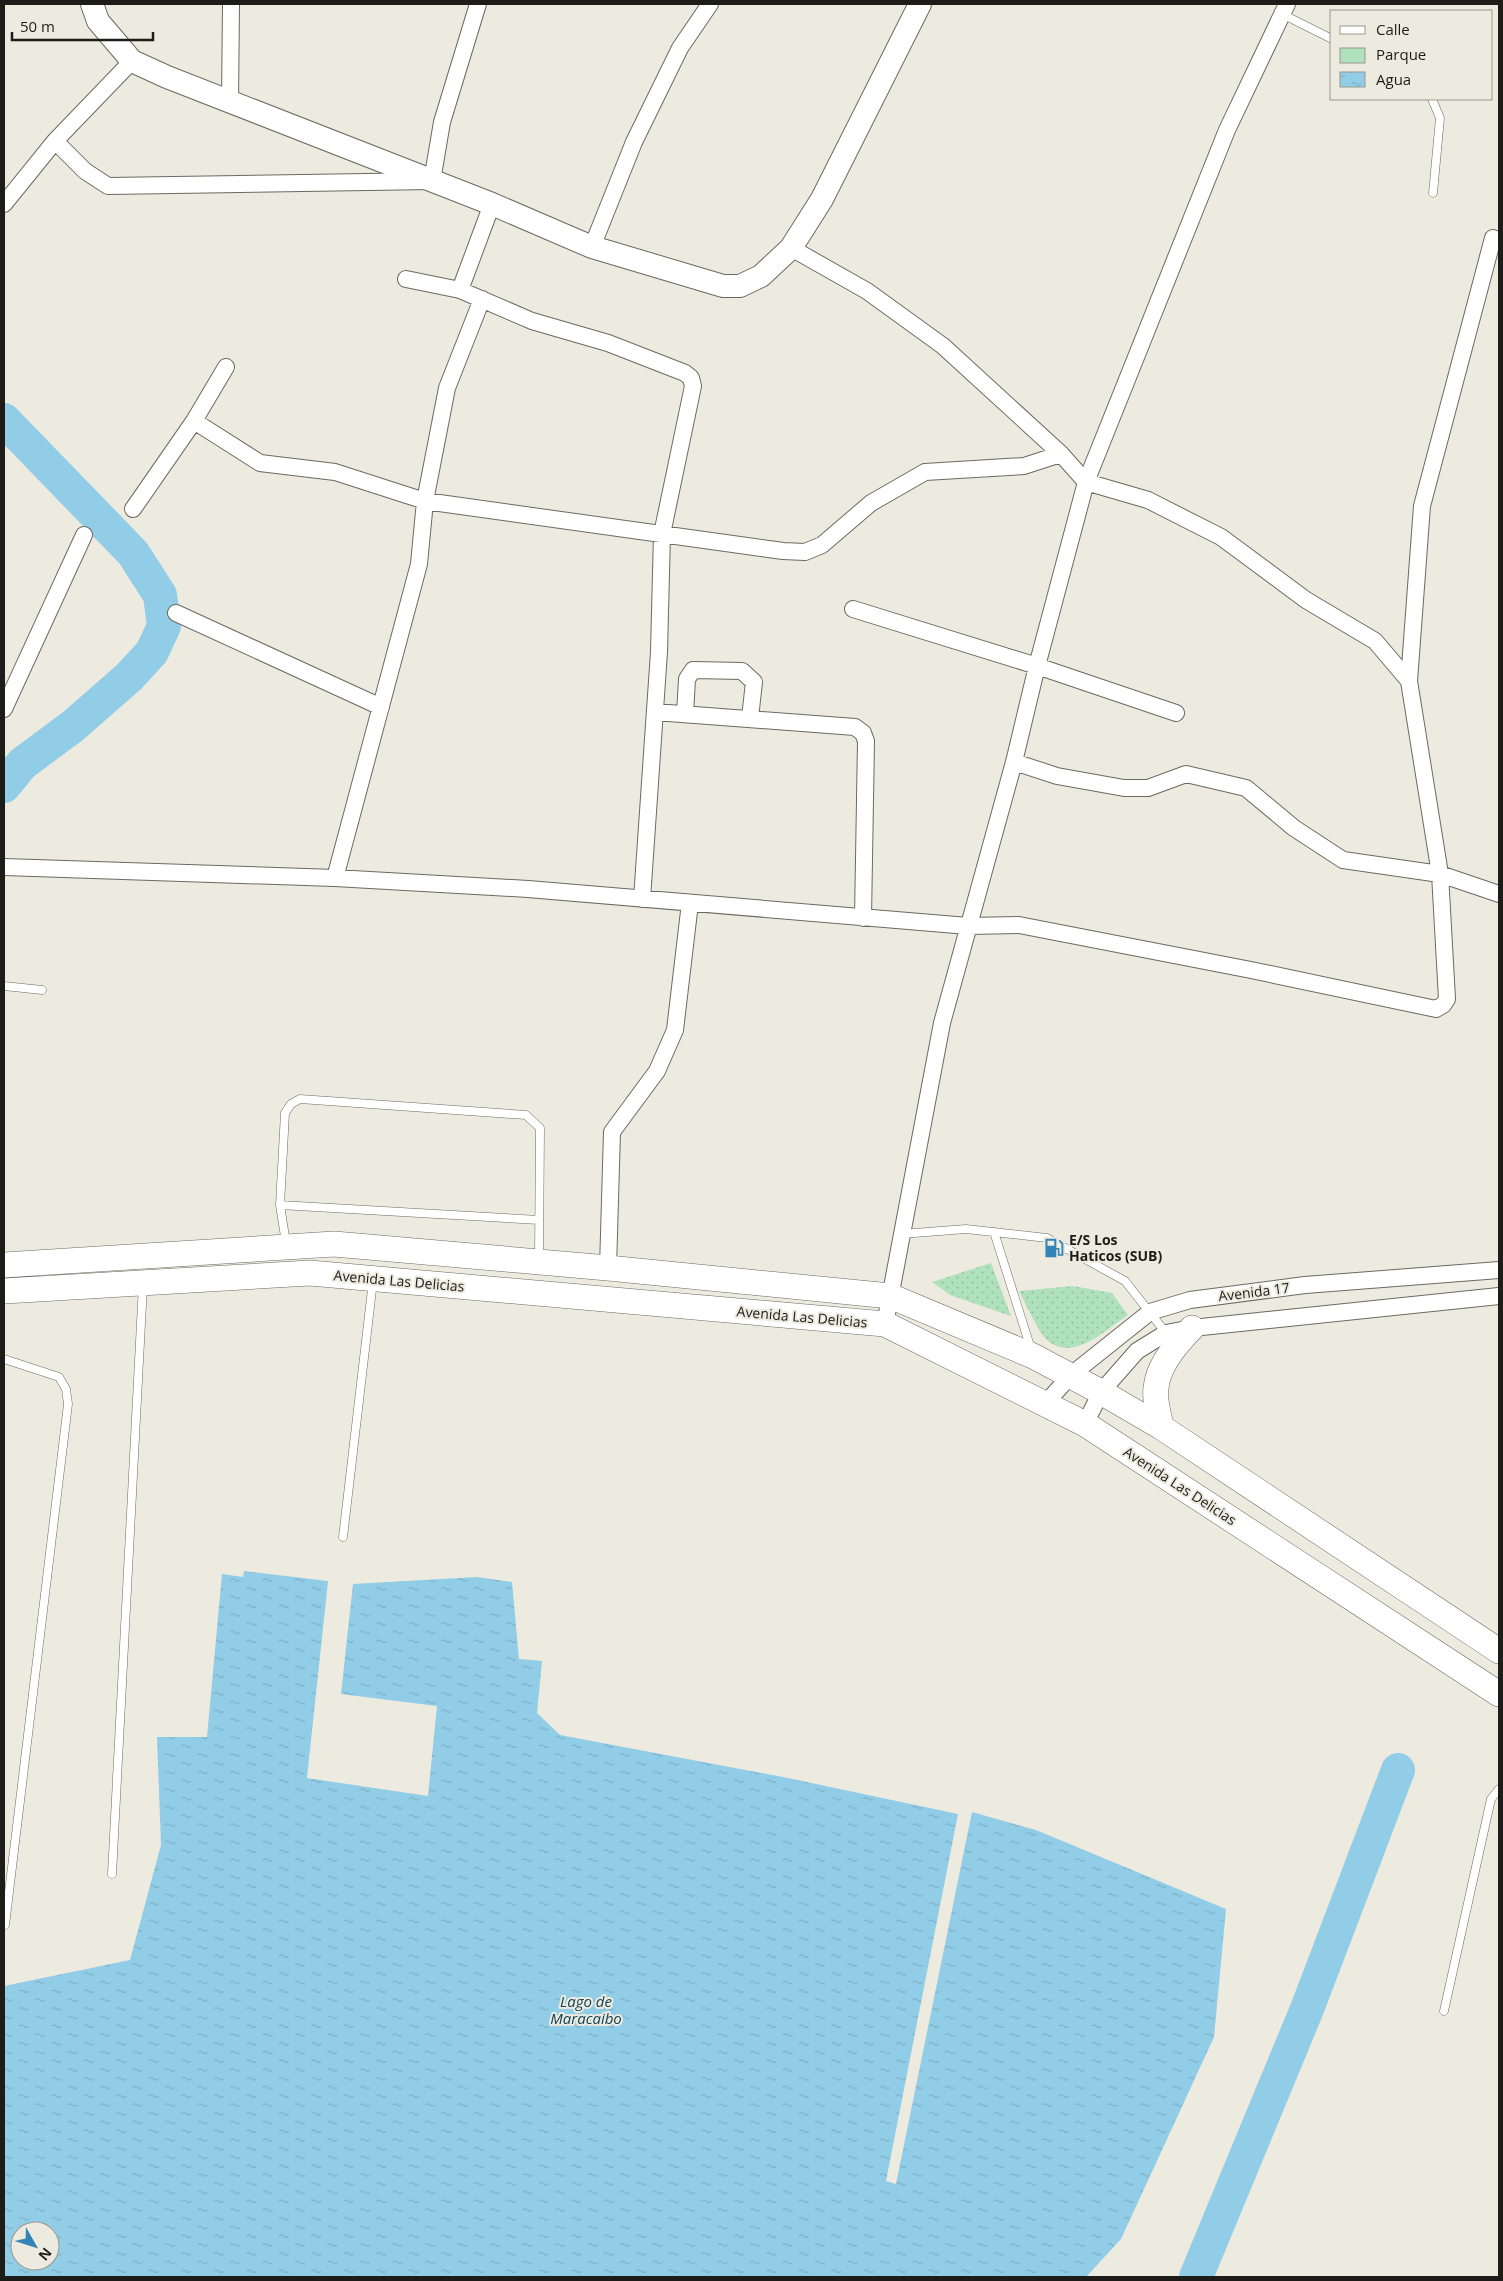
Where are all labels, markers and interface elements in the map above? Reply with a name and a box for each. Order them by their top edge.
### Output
scale bar [12,10,154,42]
legend [1330,10,1493,100]
text: 50 m [20,16,55,36]
text: Calle [1376,19,1410,39]
text: Parque [1376,44,1426,64]
text: Agua [1376,69,1411,89]
place label: E/S Los Haticos (SUB) [1069,1230,1162,1265]
fuel station icon: E/S Los Haticos (SUB) [1043,1237,1065,1259]
street label: Avenida Las Delicias [333,1265,465,1296]
street label: Avenida 17 [1217,1278,1291,1305]
street label: Avenida Las Delicias [736,1301,868,1332]
street label: Avenida Las Delicias [1120,1442,1241,1529]
water label: Lago de Maracaibo [550,1991,622,2028]
north arrow [10,2221,60,2271]
text: N [35,2244,56,2265]

